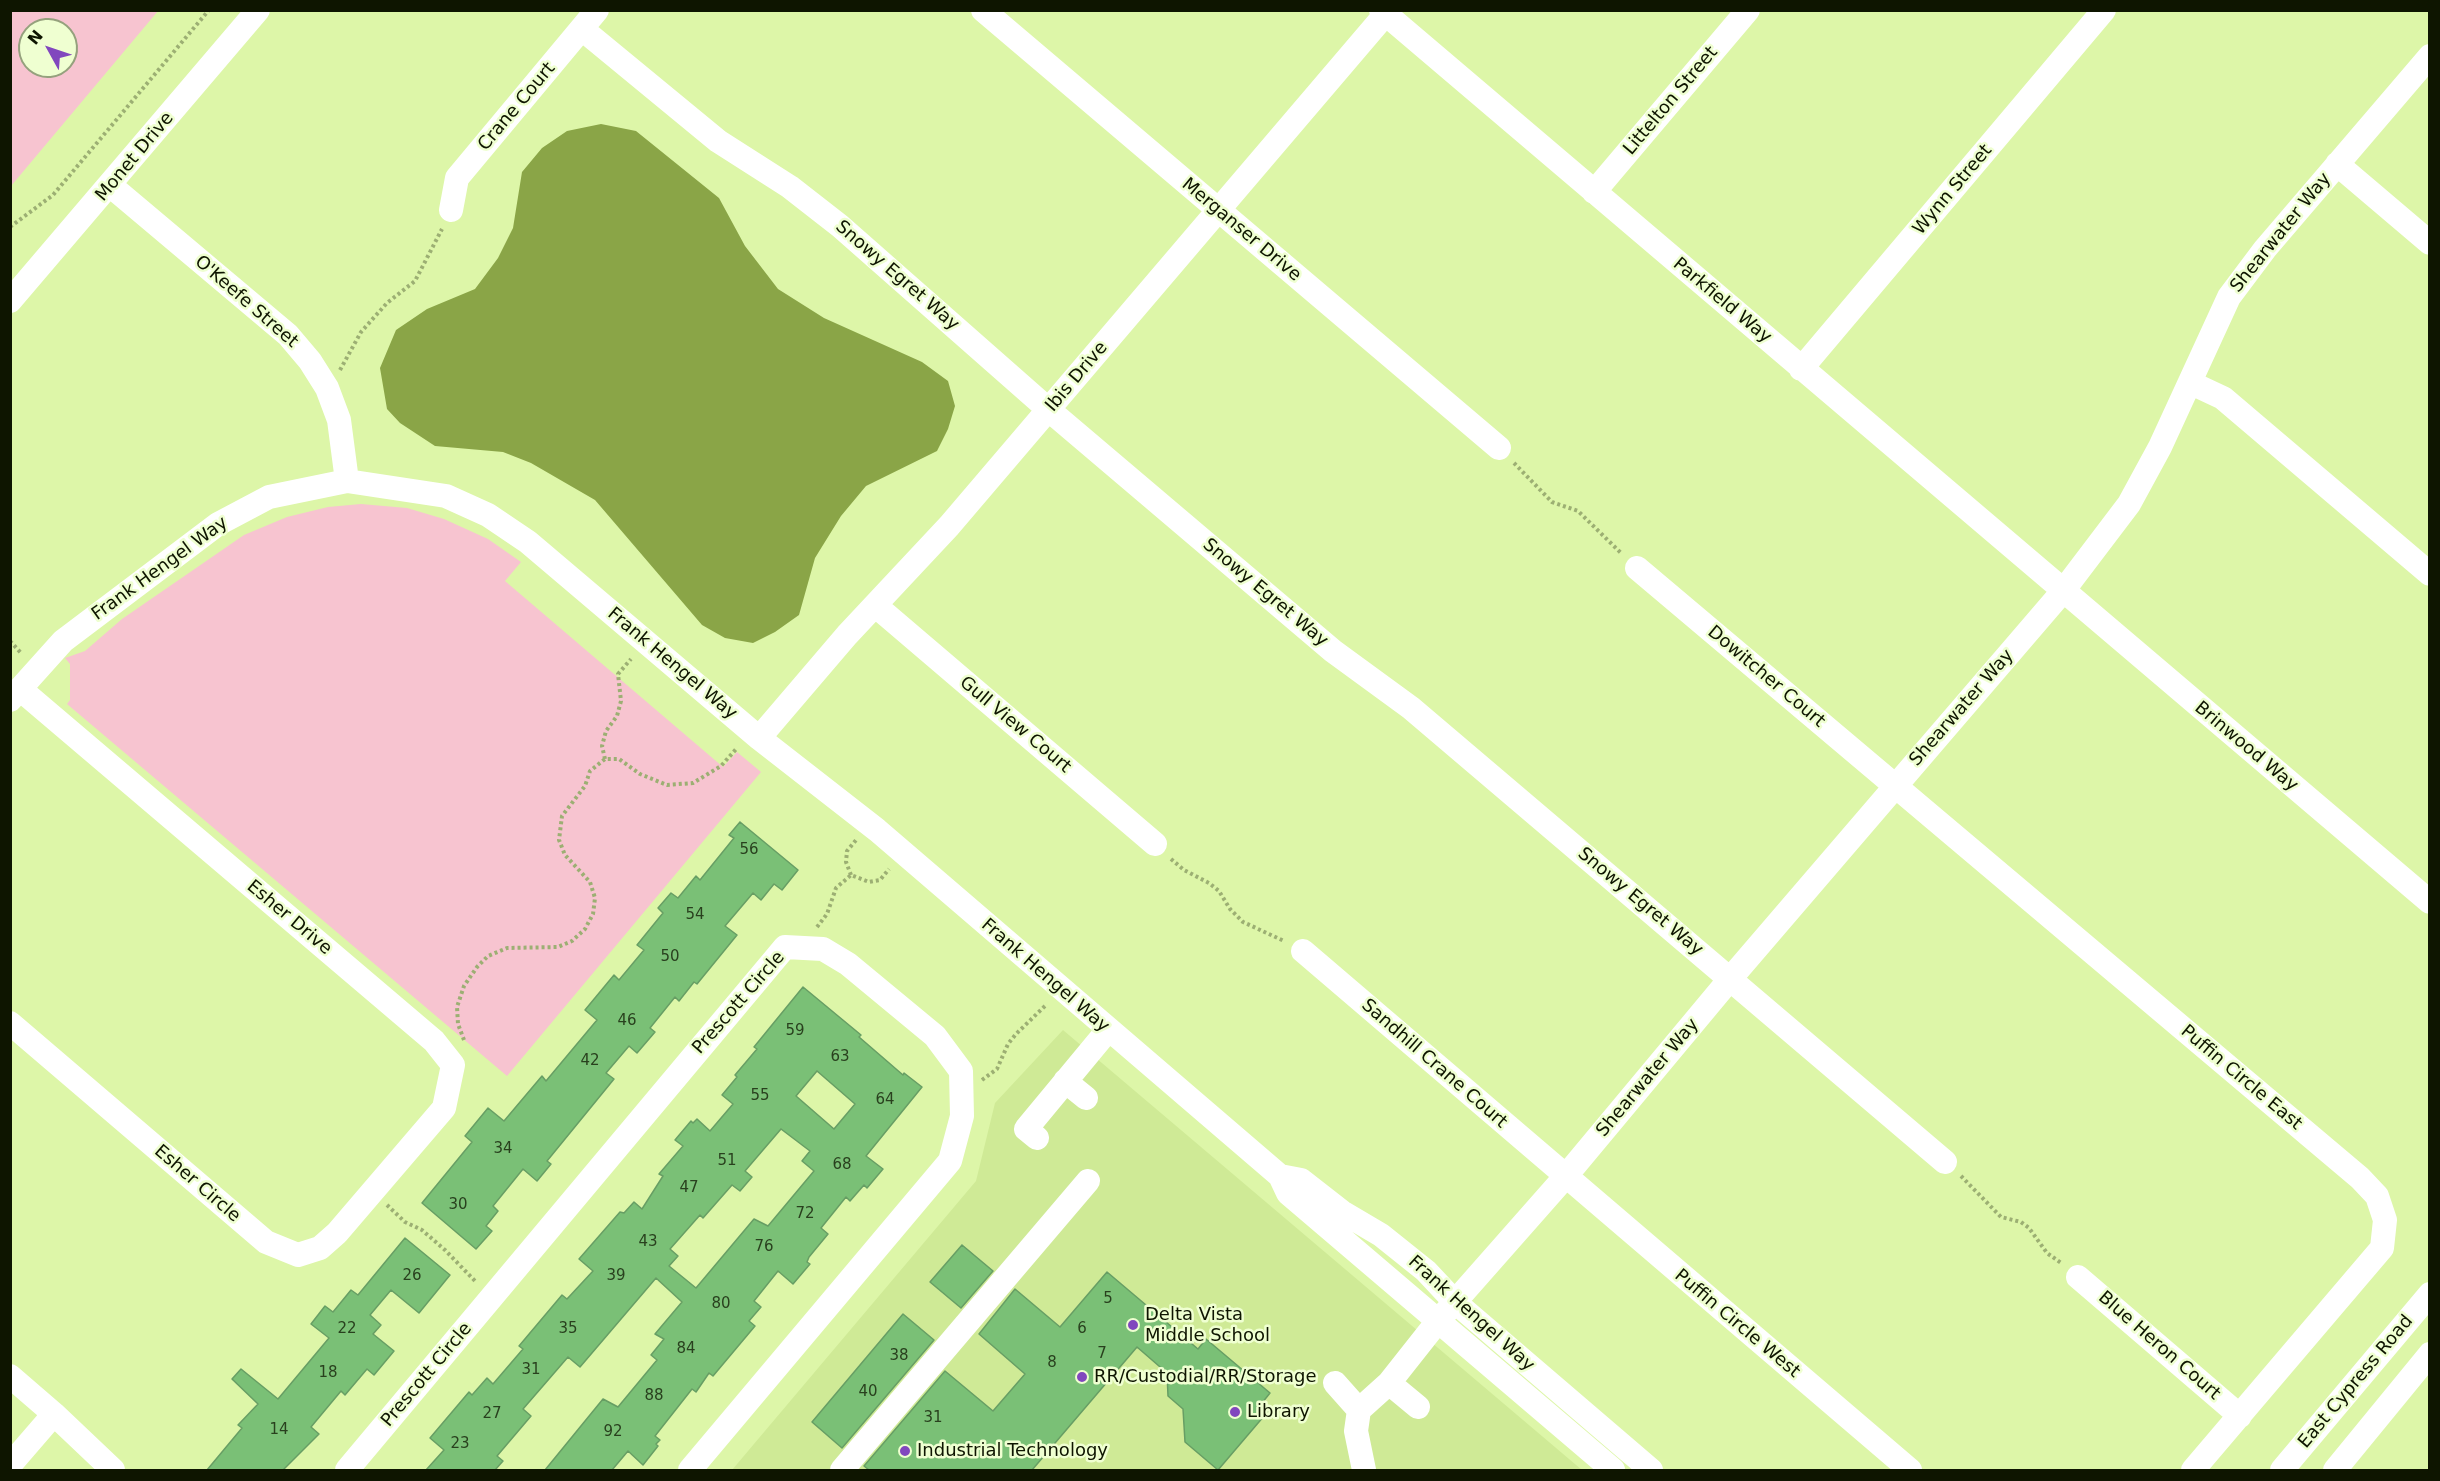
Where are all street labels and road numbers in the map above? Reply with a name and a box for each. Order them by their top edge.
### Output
street label: Littelton Street [1619,42,1723,160]
street label: Crane Court [474,58,560,156]
street label: Monet Drive [91,108,179,206]
street label: Wynn Street [1909,140,1997,240]
street label: Shearwater Way [2226,169,2336,297]
street label: Merganser Drive [1177,174,1305,286]
street label: Snowy Egret Way [831,216,963,336]
street label: O'Keefe Street [190,251,302,353]
street label: Parkfield Way [1668,254,1776,348]
street label: Ibis Drive [1041,338,1113,416]
street label: Frank Hengel Way [88,512,232,626]
street label: Snowy Egret Way [1198,534,1332,652]
street label: Frank Hengel Way [603,603,741,725]
street label: Dowitcher Court [1703,622,1829,732]
street label: Shearwater Way [1905,645,2019,771]
street label: Gull View Court [955,672,1075,778]
street label: Brinwood Way [2190,697,2302,797]
street label: Snowy Egret Way [1573,843,1707,961]
street label: Esher Drive [242,876,336,960]
street label: Frank Hengel Way [977,915,1113,1037]
street label: Prescott Circle [688,947,790,1059]
street label: Sandhill Crane Court [1357,995,1511,1133]
street label: Shearwater Way [1592,1014,1704,1142]
street label: Puffin Circle East [2176,1021,2306,1135]
street label: Esher Circle [150,1141,244,1227]
street label: Frank Hengel Way [1403,1252,1539,1376]
street label: Puffin Circle West [1670,1265,1804,1383]
street label: Blue Heron Court [2094,1287,2224,1405]
street label: East Cypress Road [2294,1311,2418,1453]
street label: Prescott Circle [377,1319,477,1431]

